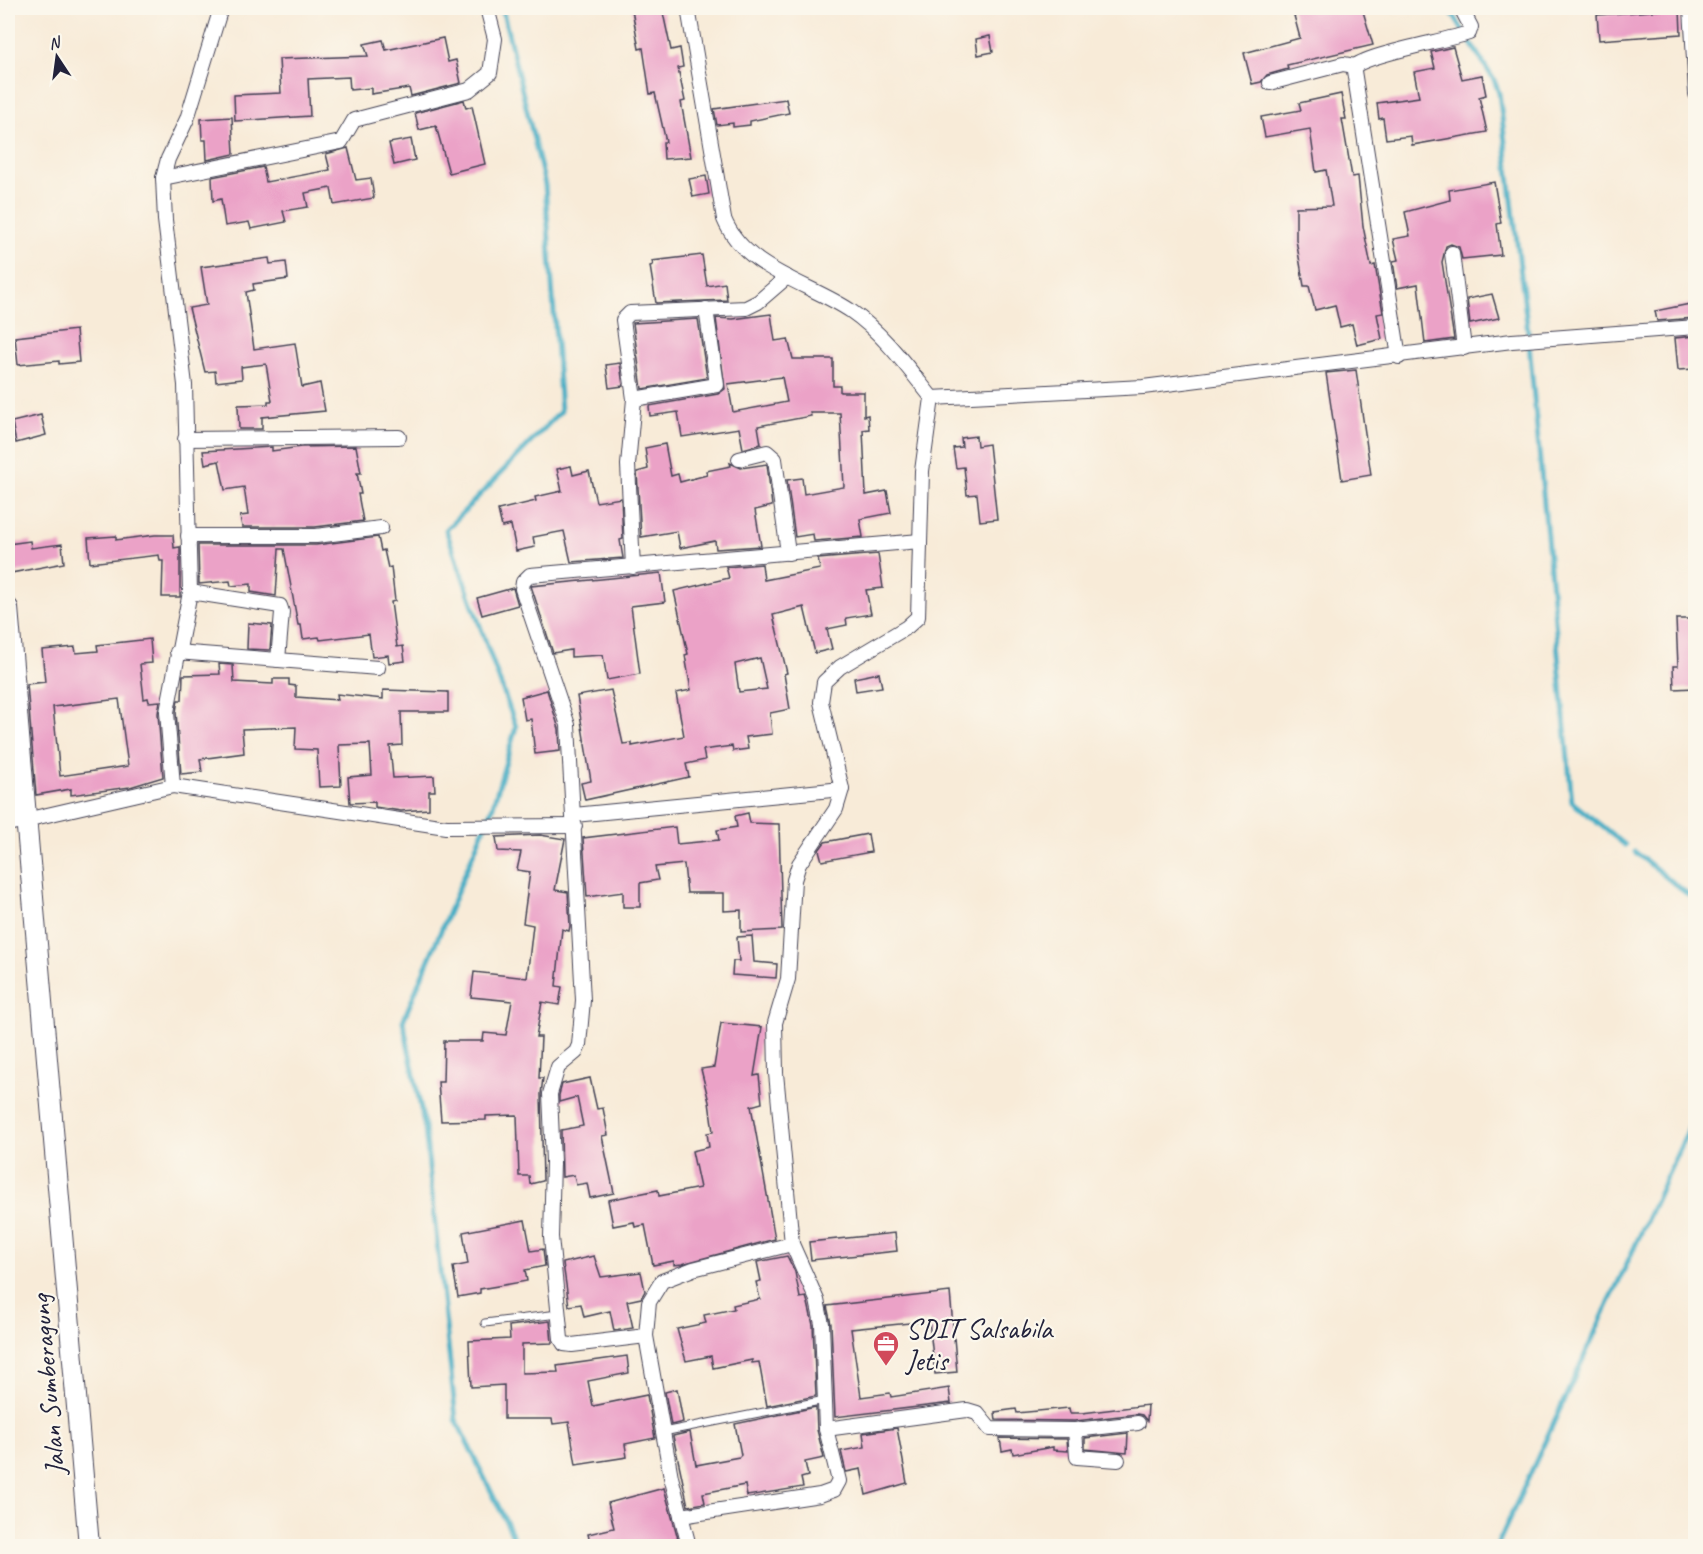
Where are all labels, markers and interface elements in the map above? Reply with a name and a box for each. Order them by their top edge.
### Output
north arrow [27,27,87,87]
text: N [47,32,64,54]
street label: Jalan Sumberagung [22,1291,73,1479]
place label: SDIT Salsabila Jetis [904,1311,1054,1378]
office icon: SDIT Salsabila Jetis [871,1329,901,1367]

